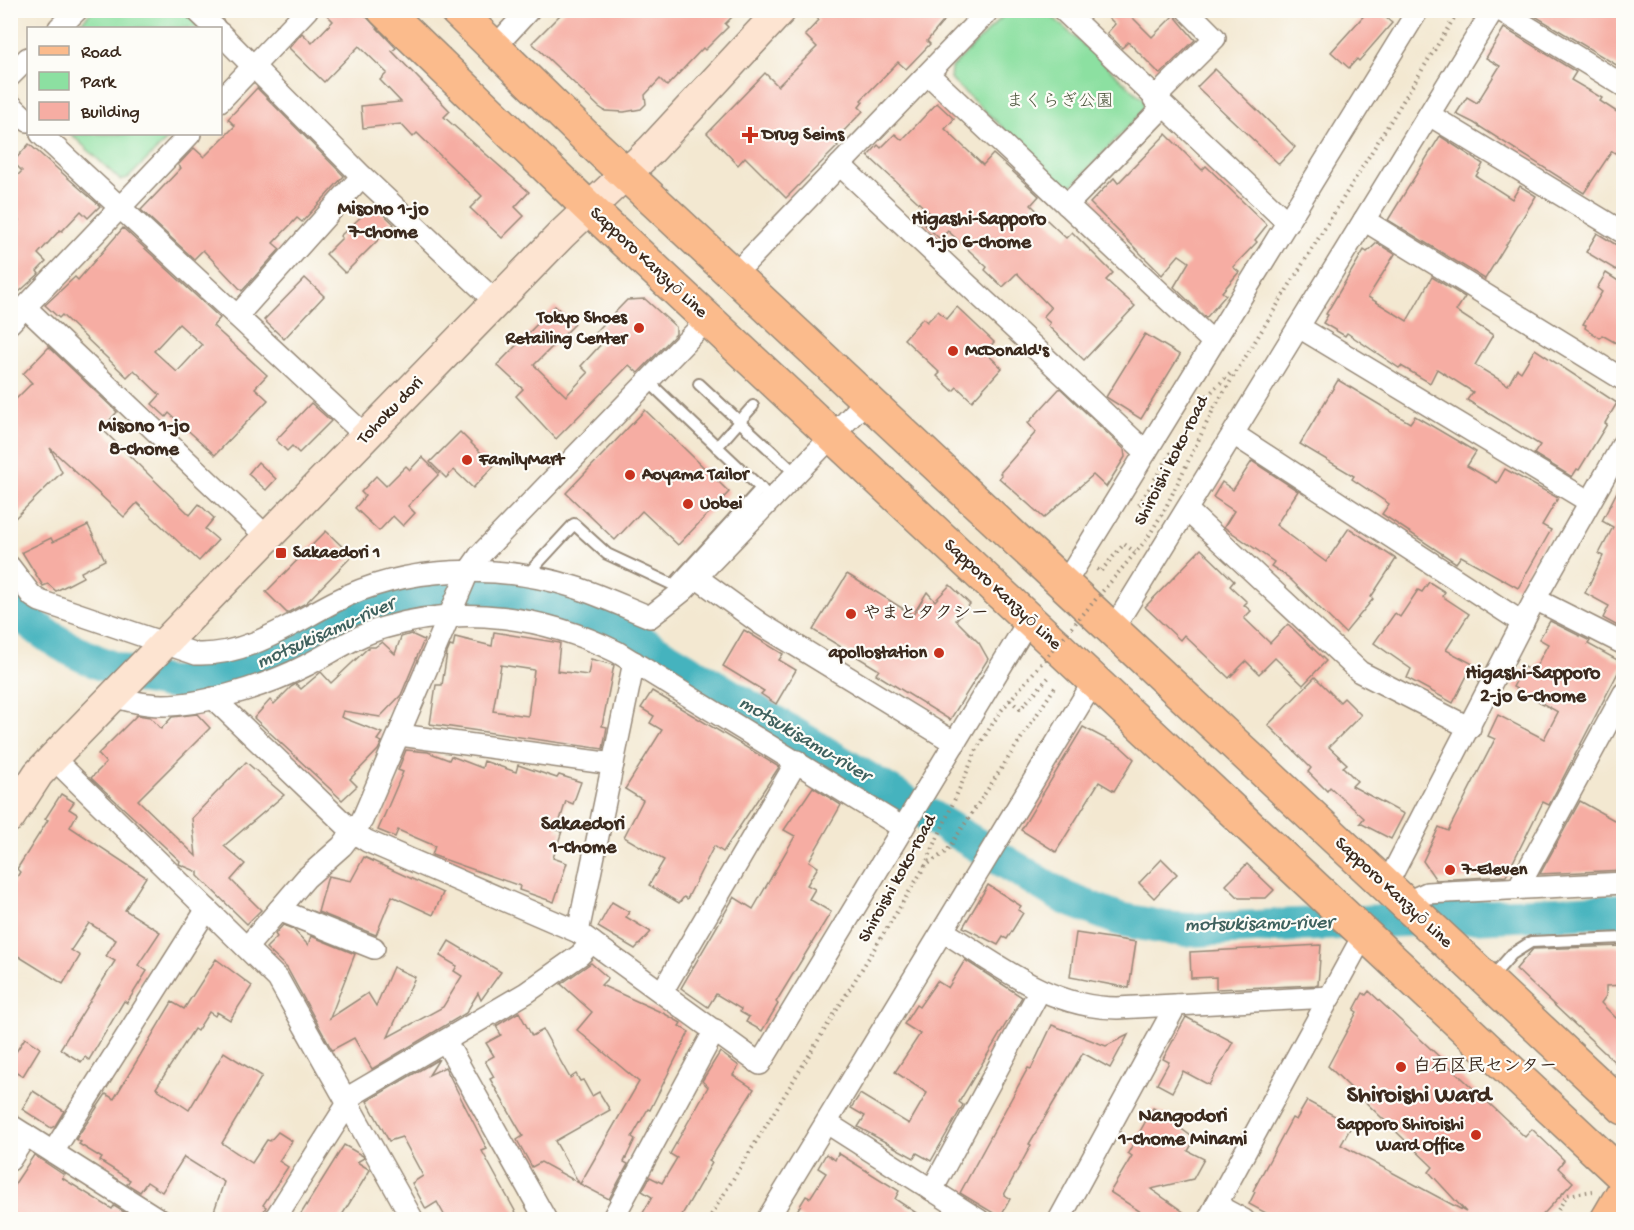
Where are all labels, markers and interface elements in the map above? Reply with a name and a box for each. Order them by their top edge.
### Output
legend [27,27,222,135]
text: Road [81,43,122,64]
text: Park [80,73,117,94]
park label: まくらぎ公園 [1006,91,1114,113]
text: Building [80,103,140,124]
place label: Drug Seims [760,125,845,146]
marker: Drug Seims [743,128,757,142]
district label: Misono 1-jo 7-chome [337,199,429,245]
street label: Sapporo Kanzyō Line [585,203,712,323]
district label: Higashi-Sapporo 1-jo 6-chome [912,209,1047,255]
place label: Tokyo Shoes Retailing Center [505,308,630,350]
marker: Tokyo Shoes Retailing Center [632,321,646,335]
place label: McDonald's [965,341,1050,362]
marker: McDonald's [946,344,960,358]
street label: Tohoku dori [353,373,429,450]
street label: Shiroishi koko-road [1130,391,1214,529]
district label: Misono 1-jo 8-chome [98,416,190,462]
place label: FamilyMart [478,450,566,471]
marker: FamilyMart [460,453,474,467]
place label: Aoyama Tailor [641,465,751,486]
marker: Aoyama Tailor [623,468,637,482]
place label: Uobei [700,494,743,515]
marker: Uobei [681,497,695,511]
street label: Sapporo Kanzyō Line [939,535,1066,655]
place label: Sakaedori 1 [293,543,380,564]
marker: Sakaedori 1 [274,546,288,560]
water label: motsukisamu-river [253,592,402,675]
place label: やまとタクシー [863,604,989,625]
marker: やまとタクシー [844,607,858,621]
place label: apollostation [827,643,927,664]
marker: apollostation [932,646,946,660]
district label: Higashi-Sapporo 2-jo 6-chome [1466,663,1601,709]
water label: motsukisamu-river [734,692,877,790]
street label: Shiroishi koko-road [854,810,942,946]
district label: Sakaedori 1-chome [541,814,625,860]
street label: Sapporo Kanzyō Line [1330,833,1457,953]
place label: 7-Eleven [1461,860,1528,881]
marker: 7-Eleven [1443,863,1457,877]
water label: motsukisamu-river [1184,912,1337,938]
place label: 白石区民センター [1413,1056,1557,1078]
marker: 白石区民センター [1394,1060,1408,1074]
district label: Shiroishi Ward [1347,1082,1494,1111]
district label: Nangodori 1-chome Minami [1118,1106,1247,1152]
place label: Sapporo Shiroishi Ward Office [1337,1115,1465,1157]
marker: Sapporo Shiroishi Ward Office [1469,1128,1483,1142]

